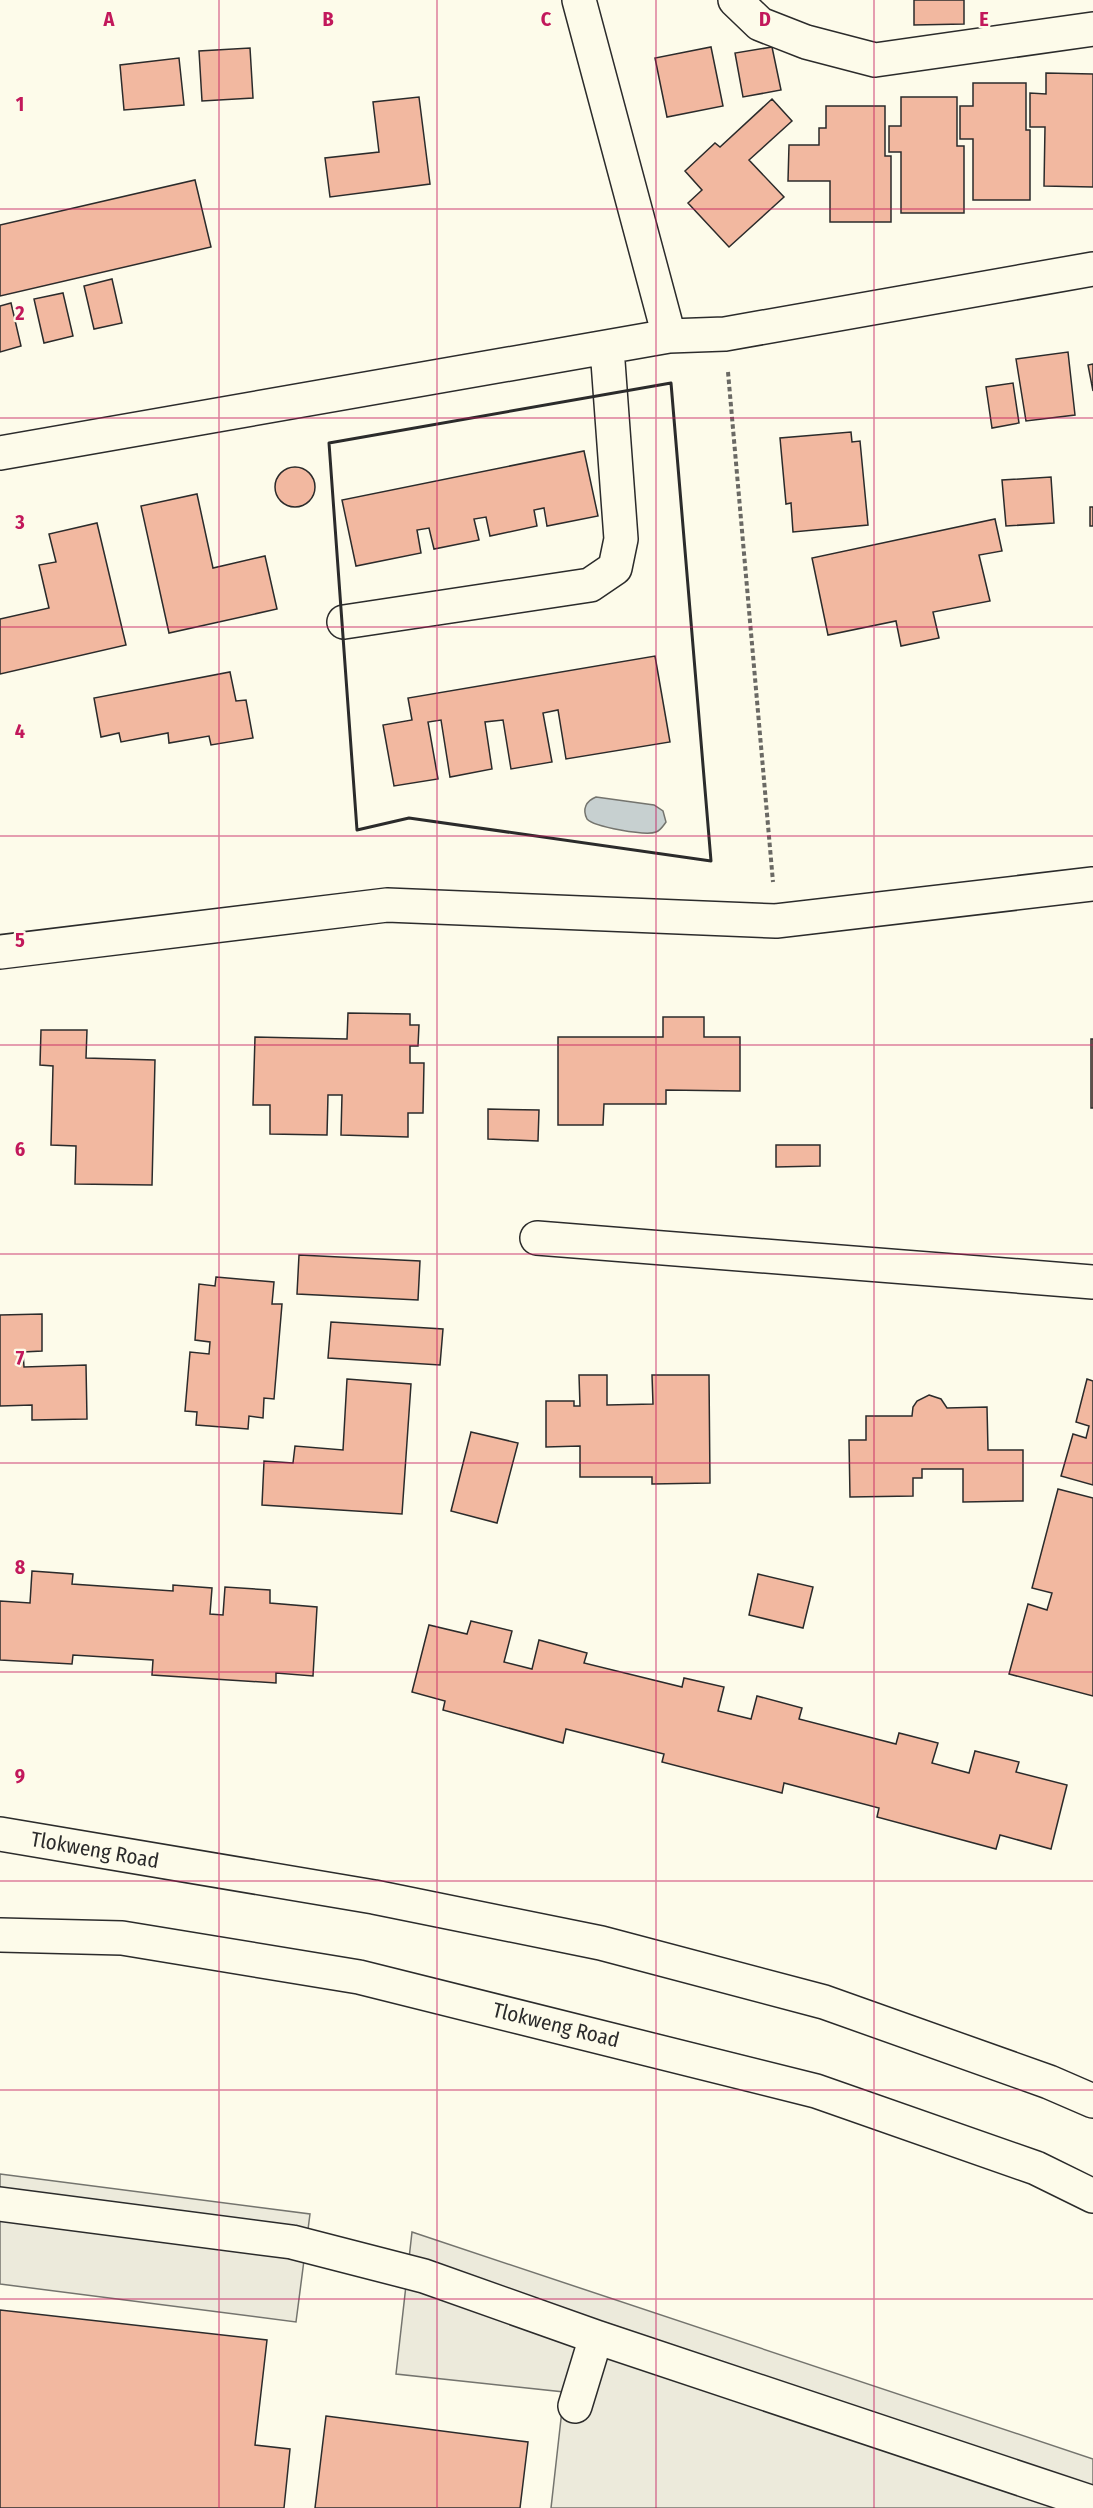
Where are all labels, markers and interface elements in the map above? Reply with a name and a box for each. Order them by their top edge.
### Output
text: A [103,7,116,31]
text: B [322,7,334,31]
text: C [541,7,552,31]
text: D [759,7,771,31]
text: E [979,7,989,31]
text: 1 [16,92,24,116]
text: 2 [14,301,25,325]
text: 3 [14,510,25,534]
text: 4 [15,719,25,743]
text: 5 [15,928,25,952]
text: 6 [15,1137,25,1161]
text: 7 [16,1346,25,1370]
text: 8 [15,1555,26,1579]
text: 9 [15,1764,25,1788]
street label: Tlokweng Road [29,1826,161,1874]
street label: Tlokweng Road [490,1997,622,2053]

